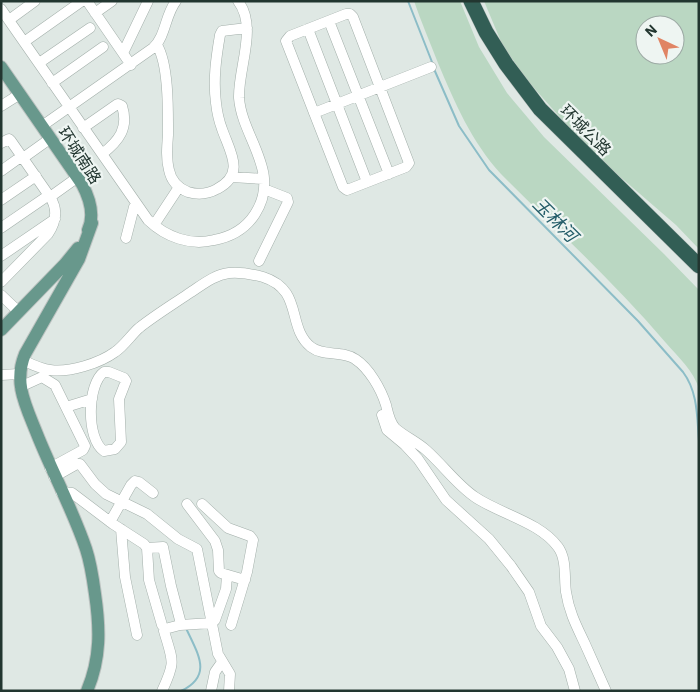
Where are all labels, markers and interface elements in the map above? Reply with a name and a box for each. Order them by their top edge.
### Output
north arrow [635,15,685,65]
text: N [641,21,661,41]
street label: 环城公路 [556,100,616,160]
street label: 环城南路 [54,123,106,187]
water label: 玉林河 [528,192,585,249]

